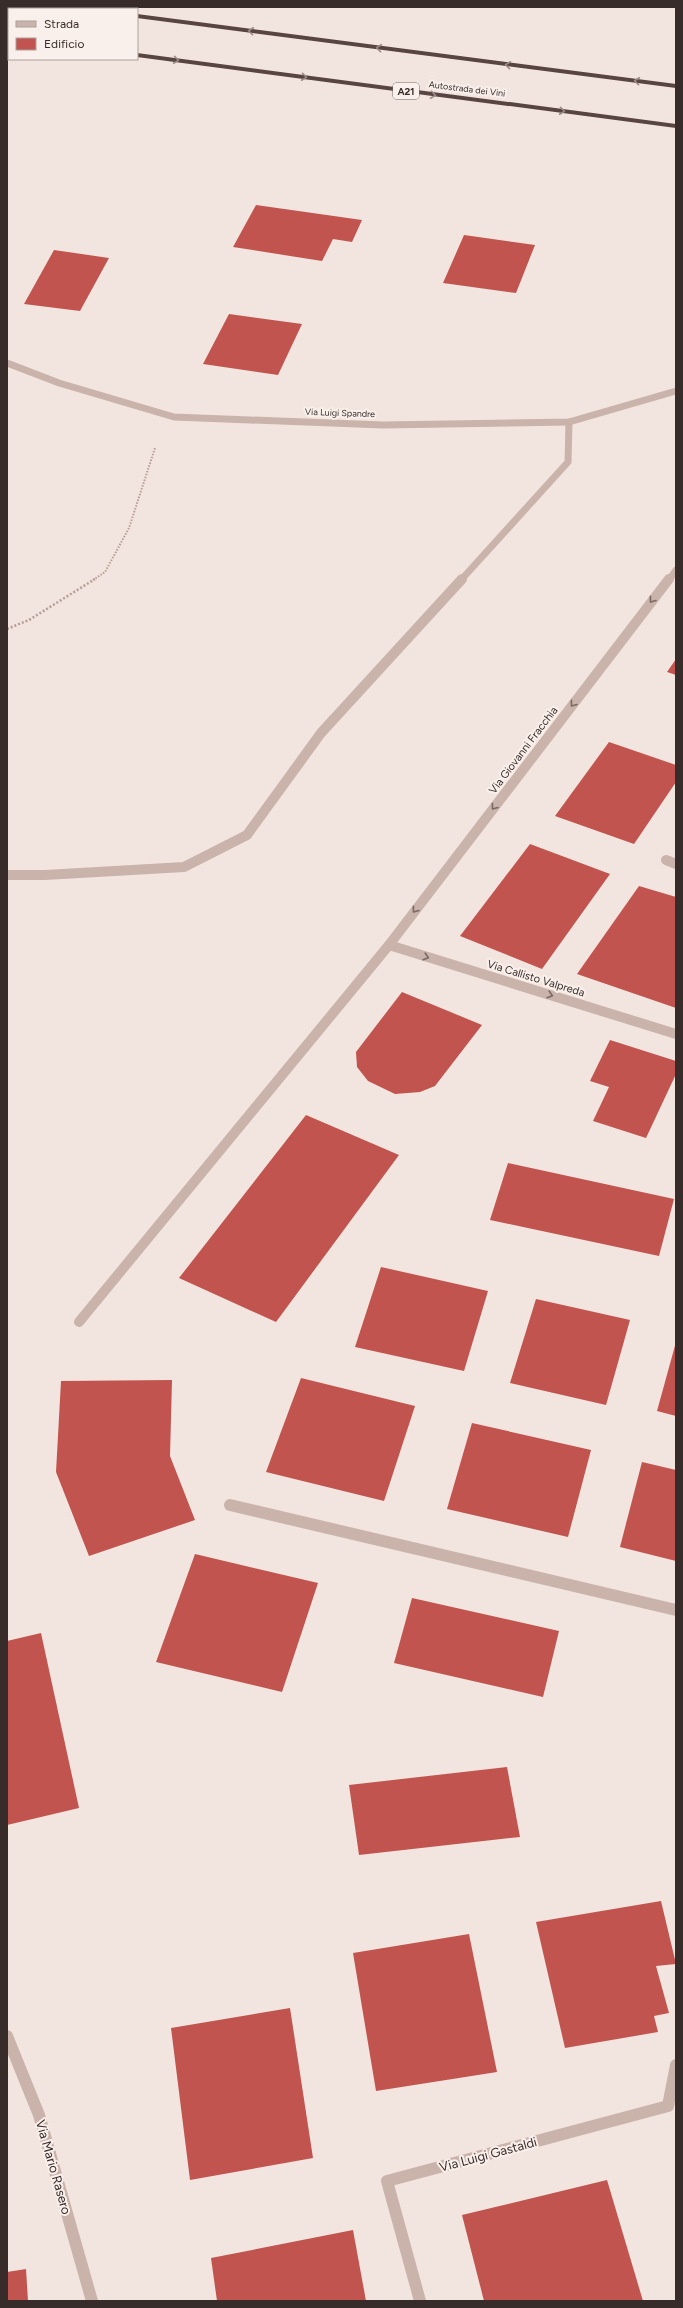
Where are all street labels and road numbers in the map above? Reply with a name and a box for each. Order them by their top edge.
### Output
street label: Autostrada dei Vini [428,78,506,99]
road number: A21 [393,83,419,99]
street label: Via Luigi Spandre [305,406,375,419]
street label: Via Giovanni Fracchia [486,704,560,796]
street label: Via Callisto Valpreda [486,957,586,1000]
street label: Via Mario Rasero [33,2118,74,2216]
street label: Via Luigi Gastaldi [438,2134,539,2175]

